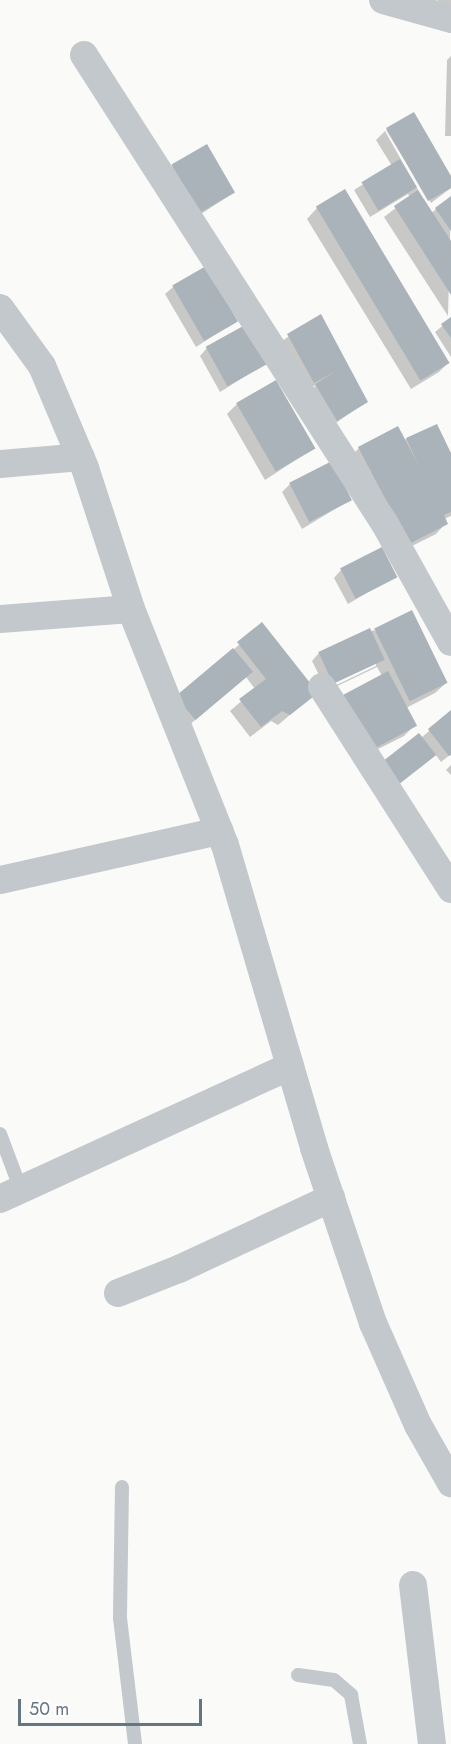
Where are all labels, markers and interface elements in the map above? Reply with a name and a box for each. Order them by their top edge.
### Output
scale bar [21,1687,206,1725]
text: 50 m [29,1696,69,1722]

